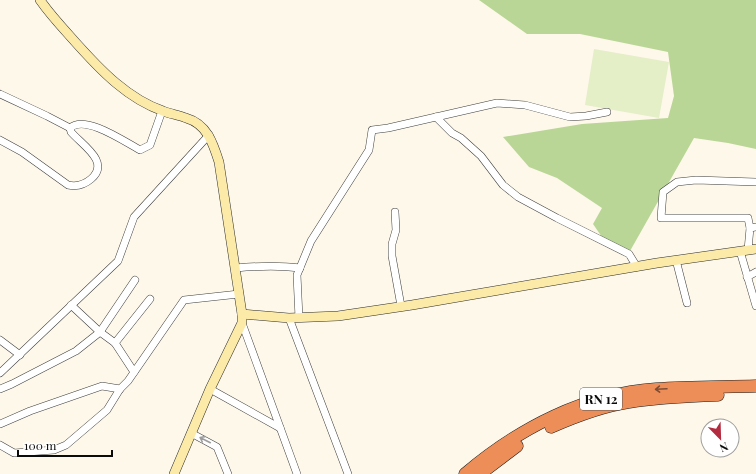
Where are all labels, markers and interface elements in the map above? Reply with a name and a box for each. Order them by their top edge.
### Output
one-way arrow [655,385,668,393]
road number: RN 12 [580,388,622,410]
north arrow [700,418,740,458]
scale bar [18,432,112,458]
one-way arrow [199,436,211,443]
text: 100 m [24,437,57,453]
text: N [717,439,731,456]

